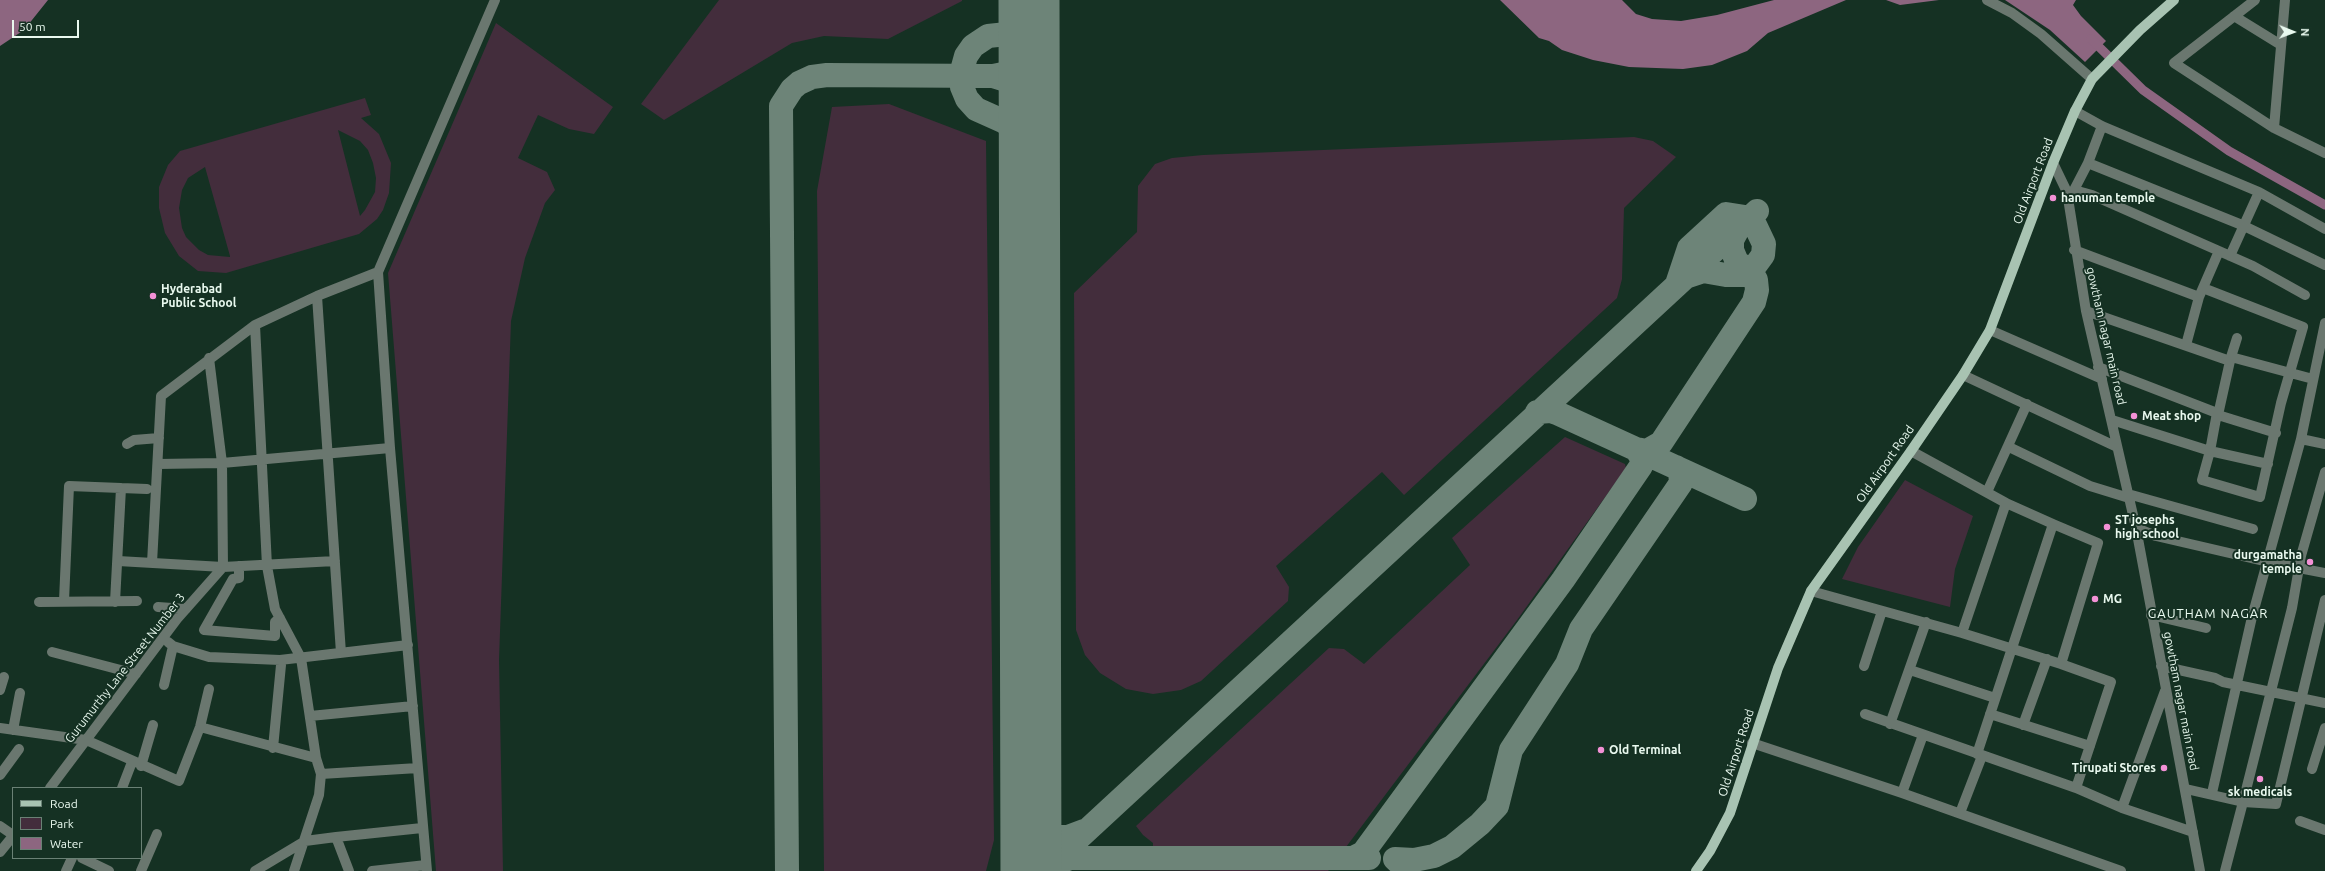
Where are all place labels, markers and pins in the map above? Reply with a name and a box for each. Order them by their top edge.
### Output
place label: hanuman temple [2061,191,2155,205]
marker: hanuman temple [2048,193,2058,203]
place label: Hyderabad Public School [161,282,236,310]
marker: Hyderabad Public School [148,291,158,301]
place label: Meat shop [2142,409,2201,423]
marker: Meat shop [2129,411,2139,421]
place label: ST josephs high school [2115,513,2179,541]
marker: ST josephs high school [2102,522,2112,532]
place label: durgamatha temple [2234,548,2302,576]
marker: durgamatha temple [2305,557,2315,567]
place label: MG [2103,592,2122,606]
marker: MG [2090,594,2100,604]
place label: Old Terminal [1609,743,1681,757]
marker: Old Terminal [1596,745,1606,755]
place label: Tirupati Stores [2072,761,2156,775]
marker: Tirupati Stores [2159,763,2169,773]
marker: sk medicals [2255,774,2265,784]
place label: sk medicals [2228,785,2292,799]

